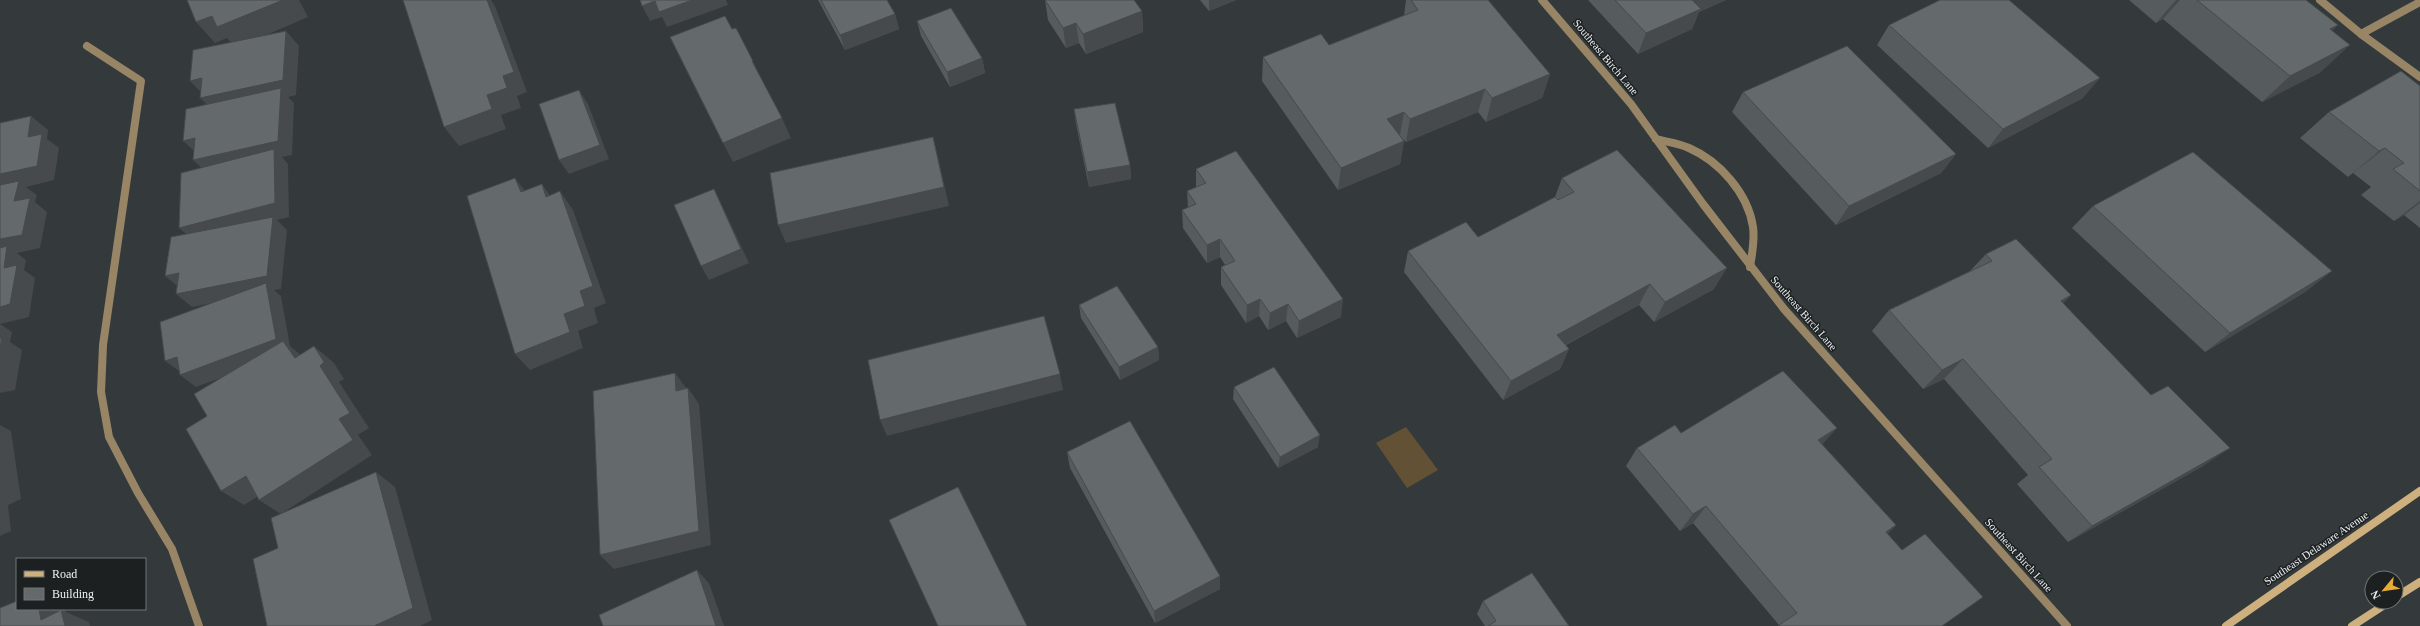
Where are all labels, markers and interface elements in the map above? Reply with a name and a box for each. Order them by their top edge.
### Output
street label: Southeast Birch Lane [1571,17,1641,97]
street label: Southeast Birch Lane [1768,273,1840,353]
street label: Southeast Delaware Avenue [2262,509,2371,587]
street label: Southeast Birch Lane [1983,516,2055,594]
legend [16,558,146,610]
text: Road [52,567,77,581]
north arrow [2364,570,2404,610]
text: Building [52,587,94,601]
text: N [2368,588,2382,601]

